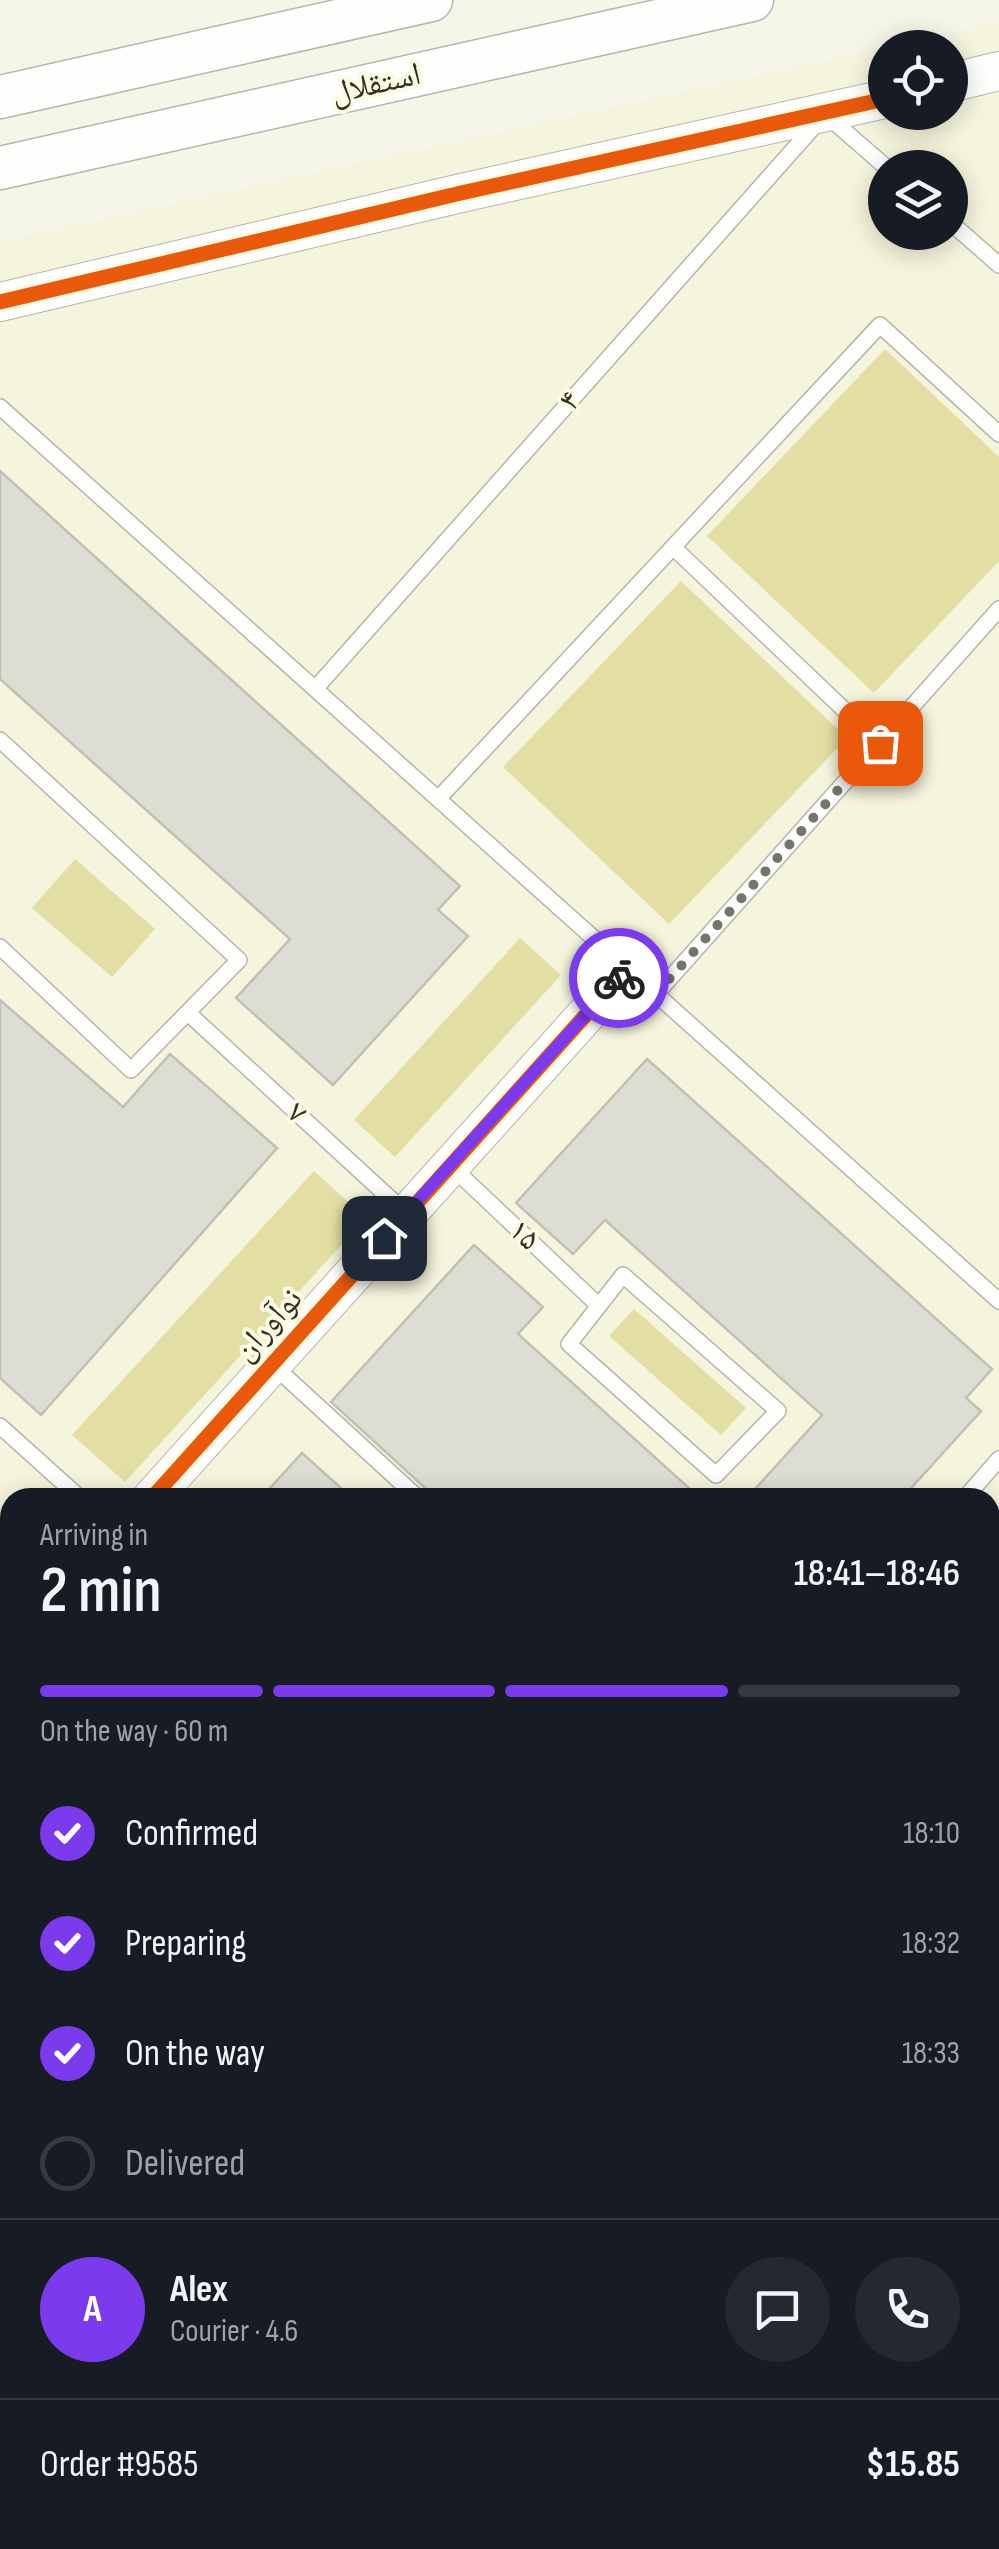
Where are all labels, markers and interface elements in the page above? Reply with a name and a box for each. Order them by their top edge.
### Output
map controls [868,30,968,250]
button: locate [868,30,968,130]
street label: استقلال [327,55,425,113]
button: layers [868,150,968,250]
street label: ۴ [551,383,589,419]
pin [838,701,923,786]
icon: bag [853,716,908,771]
courier [569,928,669,1028]
icon: bike [592,951,647,1006]
street label: ۷ [279,1094,315,1132]
pin [342,1196,427,1281]
icon: home [357,1211,412,1266]
street label: ۱۵ [500,1211,548,1259]
street label: نوآوران [225,1280,311,1370]
text: Arriving in [40,1516,148,1555]
text: 18:41–18:46 [794,1551,960,1596]
text: 2 min [40,1553,162,1631]
text: On the way · 60 m [40,1712,228,1751]
icon: check [40,1806,95,1861]
text: Confirmed [125,1811,258,1856]
text: 18:10 [903,1814,960,1853]
icon: check [40,1916,95,1971]
text: Preparing [125,1921,246,1966]
text: 18:32 [902,1924,960,1963]
icon: check [40,2026,95,2081]
text: On the way [125,2031,265,2076]
text: 18:33 [902,2034,960,2073]
text: Delivered [125,2141,245,2186]
button: chat [725,2257,830,2362]
button: phone [855,2257,960,2362]
text: Alex [170,2267,228,2312]
text: A [83,2287,102,2332]
text: Courier · 4.6 [170,2312,298,2351]
text: Order #9585 [40,2442,198,2487]
text: $15.85 [866,2442,960,2487]

